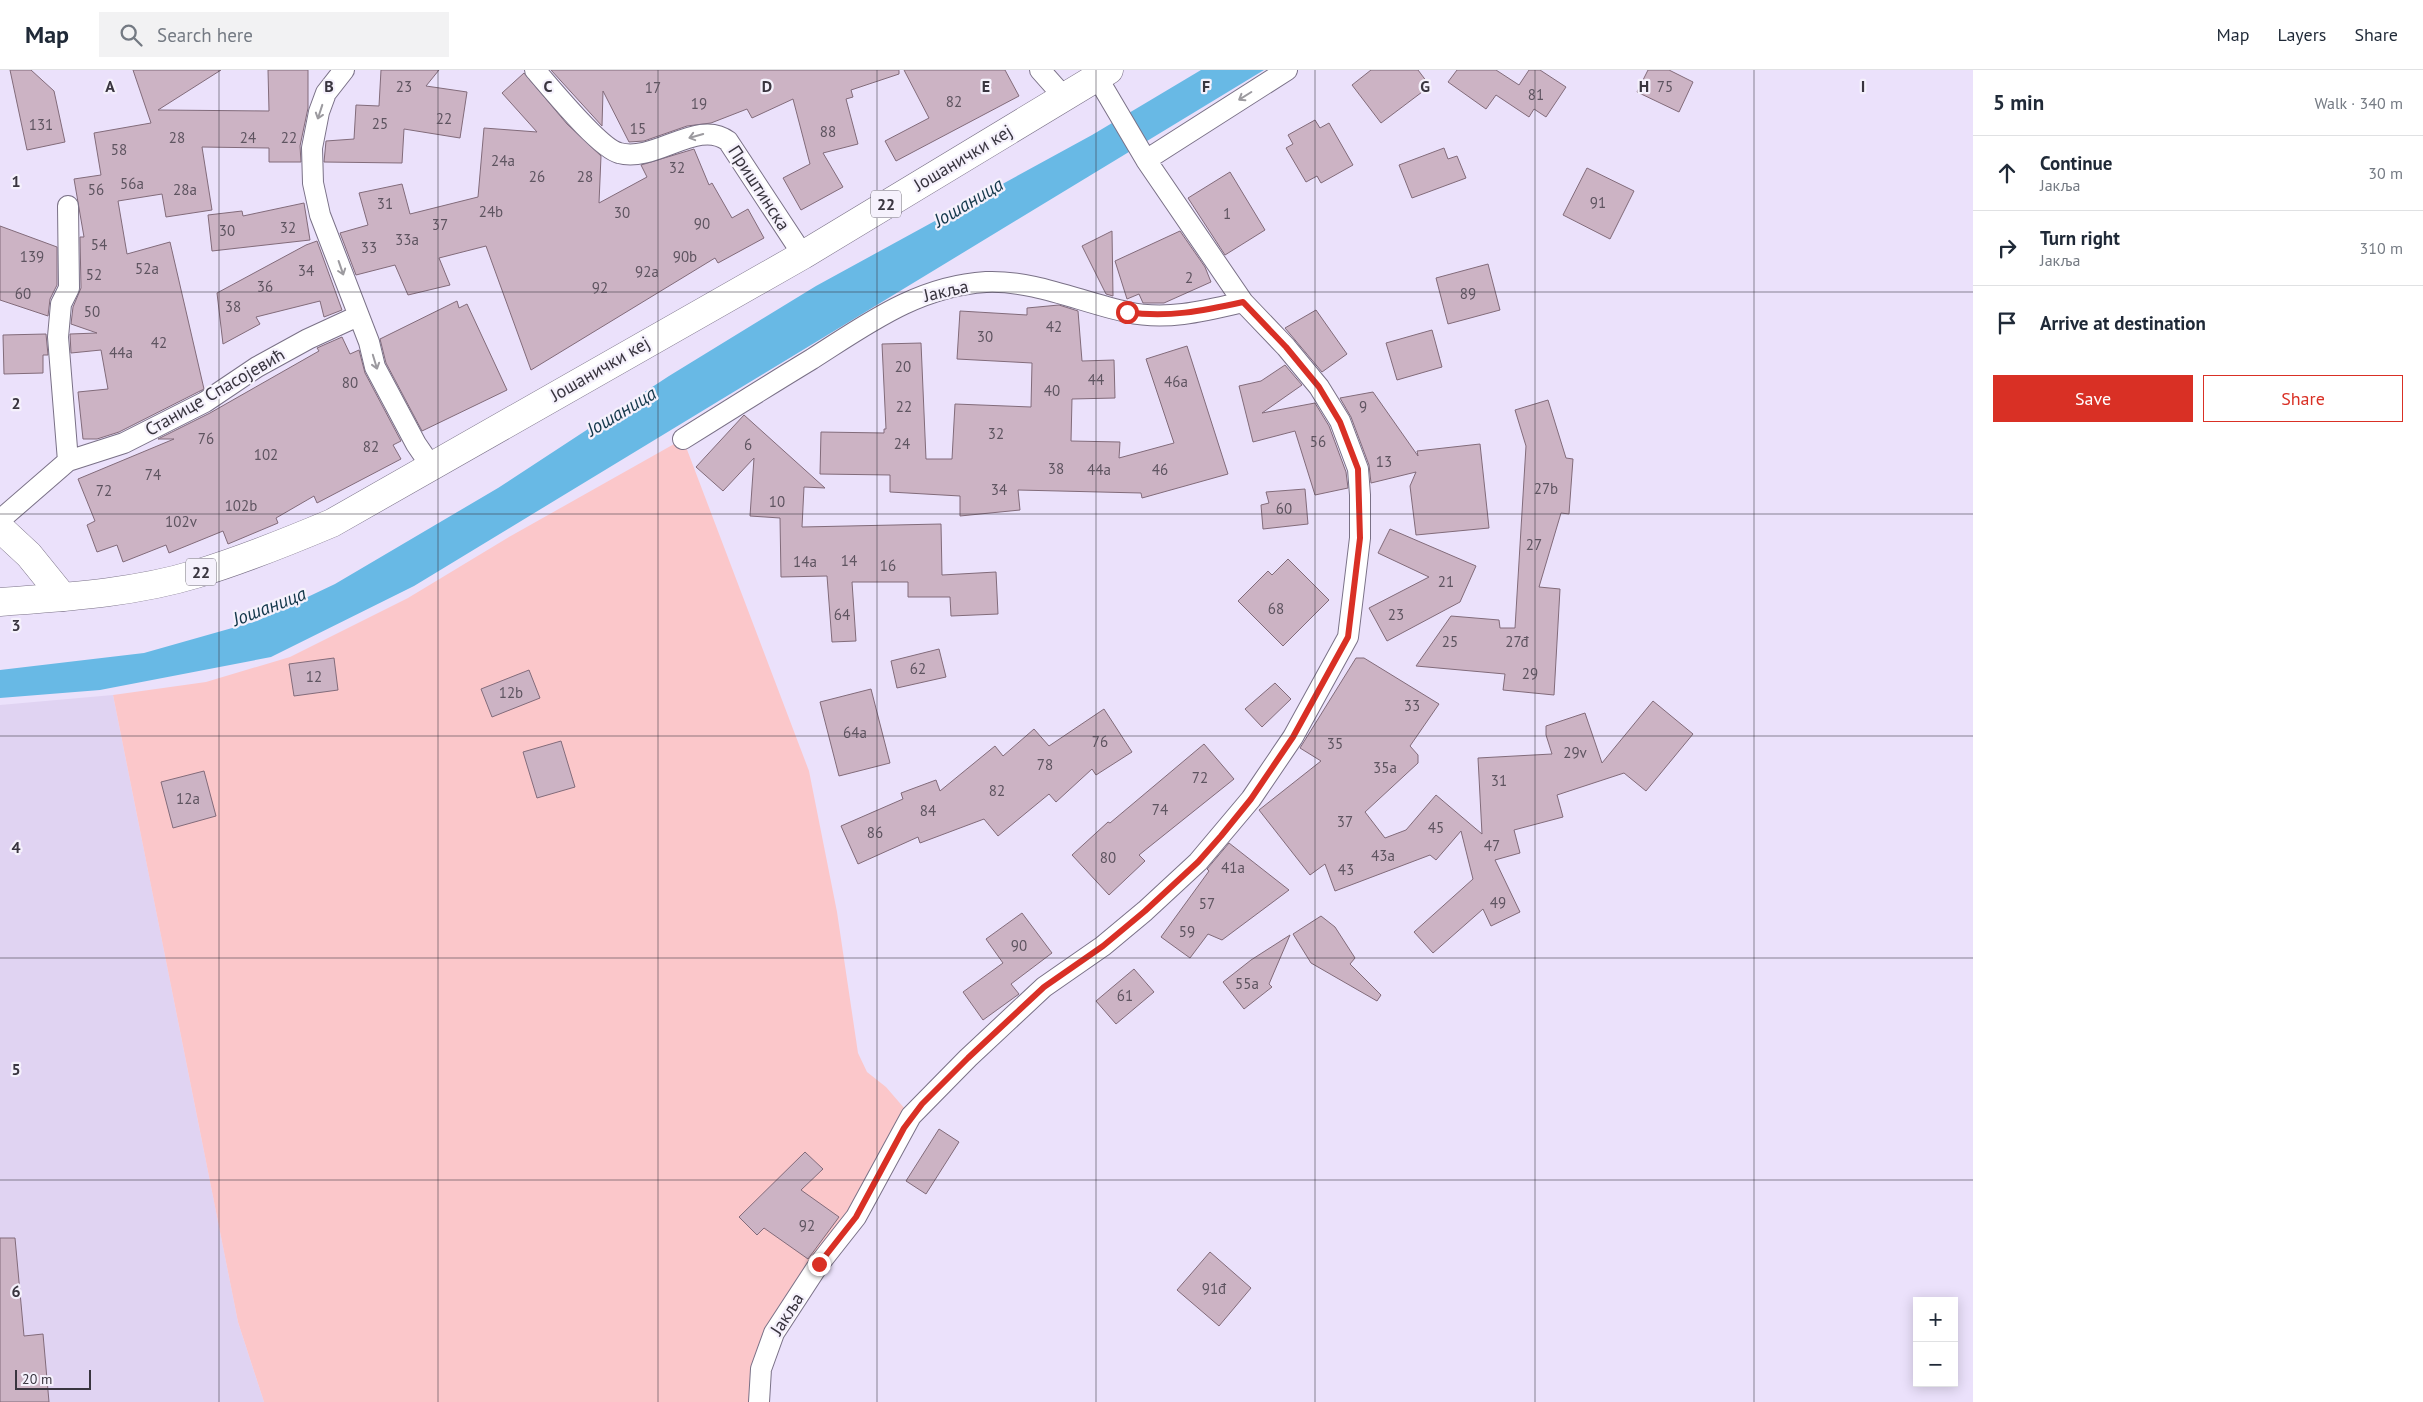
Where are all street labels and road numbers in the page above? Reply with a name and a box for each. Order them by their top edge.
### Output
street label: Јошанички кеј [908,119,1016,197]
street label: Приштинска [723,141,795,235]
road number: 22 [871,190,901,218]
street label: Јакља [920,274,971,307]
street label: Јошанички кеј [545,331,654,407]
street label: Станице Спасојевић [141,342,289,441]
road number: 22 [186,558,216,586]
street label: Јакља [764,1288,808,1340]

